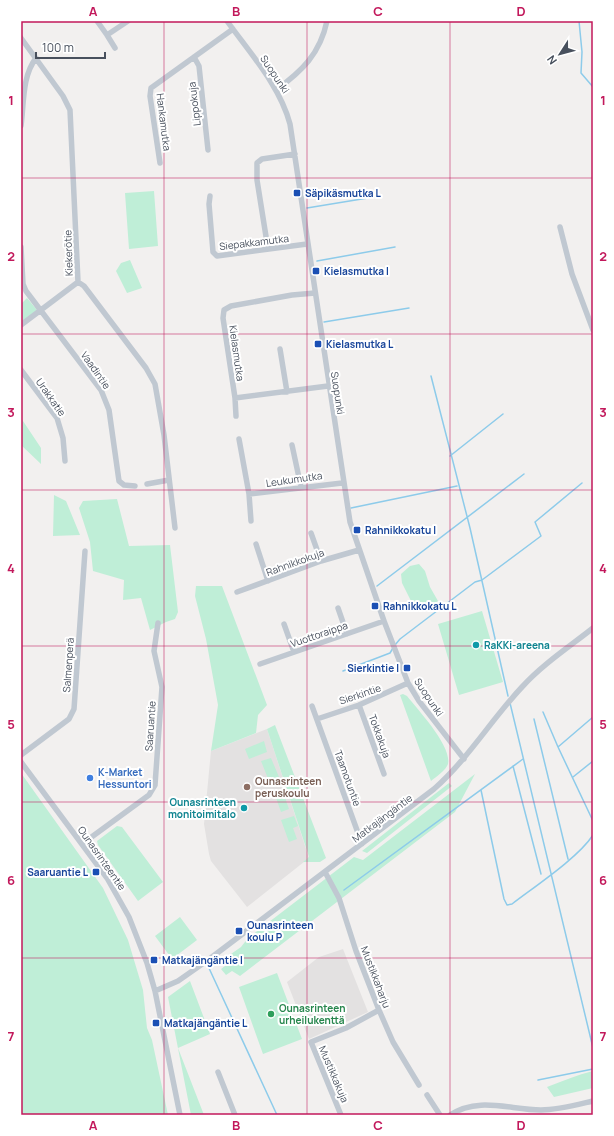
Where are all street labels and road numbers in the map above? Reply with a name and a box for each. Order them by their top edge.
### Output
street label: Suopunki [257,52,293,96]
street label: Lippokuja [184,81,204,127]
street label: Hankamutka [154,92,174,152]
street label: Kiekerötie [60,229,76,276]
street label: Siepakkamutka [218,231,290,253]
street label: Kielasmutka [226,324,248,382]
street label: Vaadintie [78,348,114,392]
street label: Suopunki [328,371,348,415]
street label: Urakkatie [33,375,69,419]
street label: Leukumutka [265,468,323,490]
street label: Rahnikkokuja [264,545,326,579]
street label: Vuottoraippa [289,618,349,650]
street label: Salmenperä [59,637,77,693]
street label: Suopunki [411,675,447,719]
street label: Sierkintie [337,680,383,708]
street label: Saaruantie [141,700,159,752]
street label: Tokkakuja [366,712,394,760]
street label: Taamotuntie [331,748,365,808]
street label: Matkajängäntie [349,791,415,845]
street label: Ounasrinteentie [75,823,129,893]
street label: Mustikkaharju [358,944,394,1010]
street label: Mustikkakuja [316,1043,352,1105]

